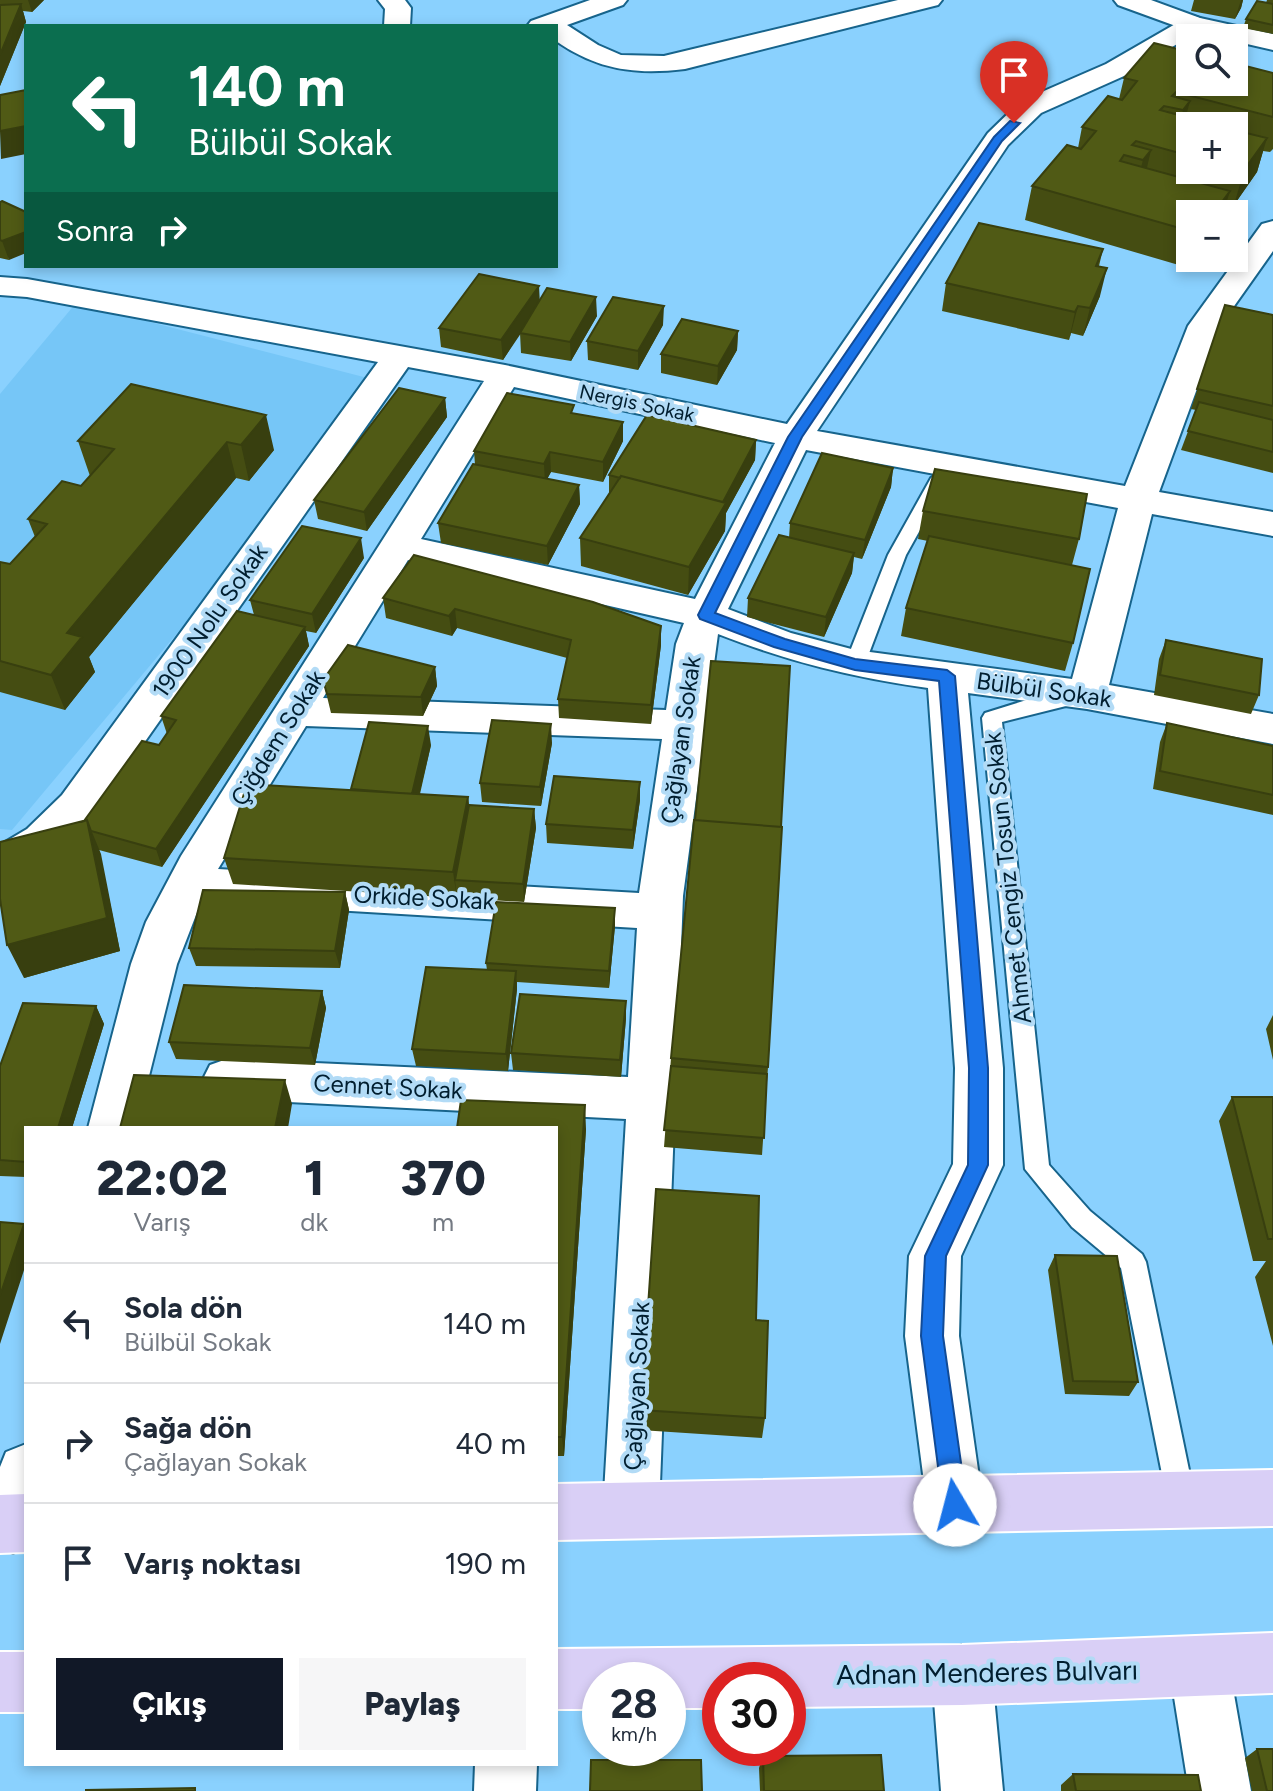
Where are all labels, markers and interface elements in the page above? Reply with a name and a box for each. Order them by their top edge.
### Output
map controls [1176,24,1248,272]
button: search [1176,24,1248,96]
pin [980,41,1048,123]
text: 140 m [188,53,346,120]
icon: arrive [992,53,1036,97]
icon: left [56,56,160,160]
button: + [1176,112,1248,184]
text: Bülbül Sokak [188,121,392,164]
button: − [1176,200,1248,272]
icon: right [150,208,194,252]
text: Sonra [56,212,134,249]
street label: Nergis Sokak [577,379,697,427]
street label: 1900 Nolu Sokak [146,538,274,703]
street label: Çağlayan Sokak [654,654,707,826]
street label: Çiğdem Sokak [224,664,331,811]
street label: Bülbül Sokak [975,666,1114,713]
street label: Ahmet Cengiz Tosun Sokak [978,731,1037,1025]
street label: Orkide Sokak [353,879,496,916]
street label: Cennet Sokak [313,1068,464,1105]
text: 22:02 [96,1149,228,1207]
text: 1 [304,1149,324,1207]
text: 370 [400,1149,486,1207]
text: Varış [133,1206,191,1238]
text: dk [300,1206,328,1238]
text: m [432,1206,454,1238]
text: Sola dön [124,1289,242,1326]
icon: left [56,1301,100,1345]
street label: Çağlayan Sokak [618,1301,655,1471]
text: 140 m [443,1305,526,1342]
text: Bülbül Sokak [124,1326,271,1358]
text: Sağa dön [124,1409,252,1446]
icon: right [56,1421,100,1465]
text: 40 m [455,1425,526,1462]
text: Çağlayan Sokak [124,1446,307,1478]
position arrow [913,1463,997,1547]
icon: arrive [56,1541,100,1585]
text: Varış noktası [124,1545,301,1582]
text: 190 m [444,1545,526,1582]
street label: Adnan Menderes Bulvarı [836,1652,1138,1692]
button: Çıkış [56,1658,283,1750]
button: Paylaş [299,1658,526,1750]
speed limit sign: 30 [702,1662,806,1766]
text: 28 [610,1680,658,1728]
text: km/h [611,1722,657,1746]

